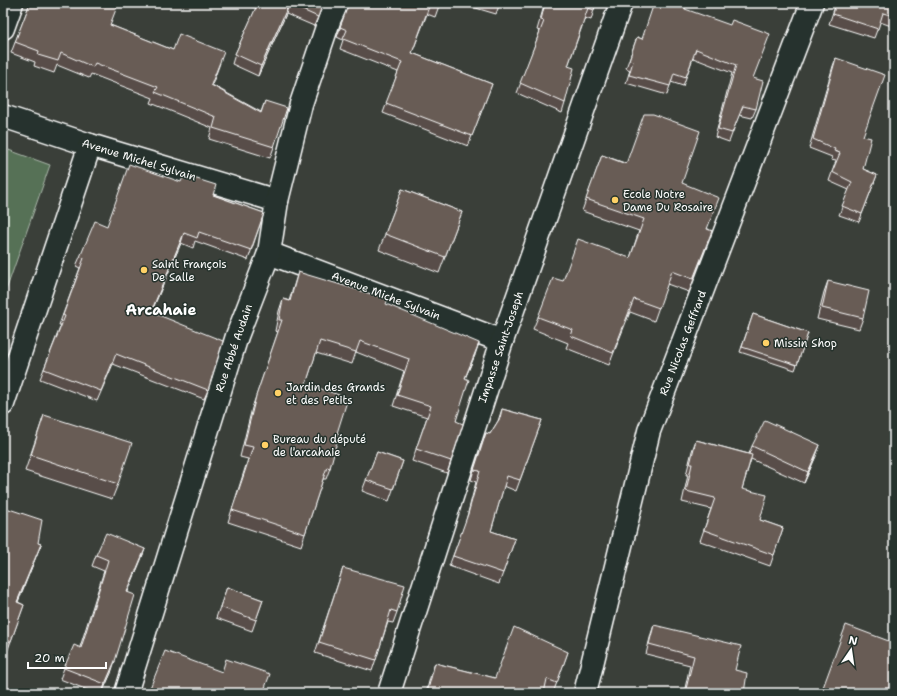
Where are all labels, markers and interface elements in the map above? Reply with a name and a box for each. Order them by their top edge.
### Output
street label: Avenue Michel Sylvain [80,135,198,185]
place label: Ecole Notre Dame Du Rosaire [623,187,713,215]
marker: Ecole Notre Dame Du Rosaire [610,195,620,205]
place label: Saint François De Salle [152,257,227,285]
marker: Saint François De Salle [139,265,149,275]
street label: Avenue Miche Sylvain [329,268,443,324]
street label: Rue Nicolas Geffrard [656,288,710,398]
street label: Impasse Saint-Joseph [475,289,527,405]
district label: Arcahaie [126,300,196,320]
street label: Rue Abbé Audain [212,302,256,394]
place label: Missin Shop [774,336,837,351]
marker: Missin Shop [761,338,771,348]
place label: Jardin des Grands et des Petits [286,380,385,408]
marker: Jardin des Grands et des Petits [273,388,283,398]
place label: Bureau du député de l'arcahaie [273,432,366,460]
marker: Bureau du député de l'arcahaie [260,440,270,450]
north arrow [831,630,871,670]
text: N [847,632,859,649]
scale bar [28,644,106,670]
text: 20 m [34,650,65,666]

